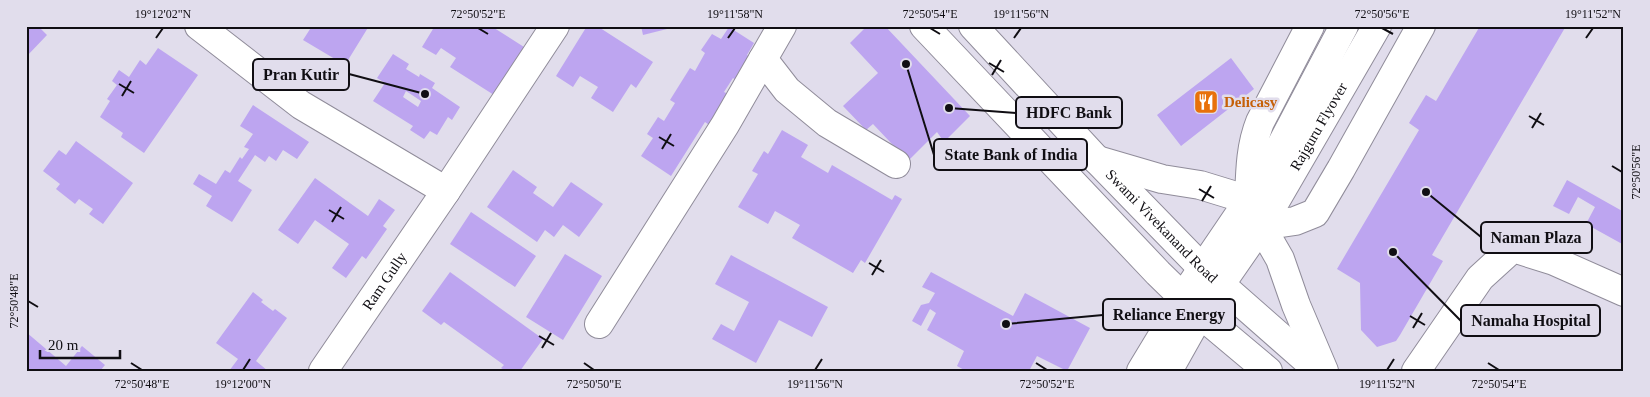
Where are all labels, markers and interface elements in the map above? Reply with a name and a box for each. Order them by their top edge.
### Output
text: 19°12'02"N [135,7,192,21]
text: 72°50'52"E [450,7,506,21]
text: 19°11'58"N [707,7,763,21]
text: 72°50'54"E [902,7,958,21]
text: 19°11'56"N [993,7,1049,21]
text: 72°50'56"E [1354,7,1410,21]
text: 19°11'52"N [1565,7,1621,21]
callout: Pran Kutir [253,59,349,90]
text: Pran Kutir [263,66,339,83]
street label: Rajguru Flyover [1287,80,1350,173]
restaurant icon: Delicasy [1193,89,1219,115]
place label: Delicasy [1224,94,1278,110]
callout: HDFC Bank [1016,97,1122,128]
text: HDFC Bank [1026,104,1112,121]
callout: State Bank of India [934,139,1087,170]
text: 72°50'56"E [1629,144,1643,200]
text: State Bank of India [945,146,1077,163]
street label: Swami Vivekanand Road [1103,166,1221,286]
callout: Naman Plaza [1481,222,1592,253]
text: Naman Plaza [1490,229,1582,246]
street label: Ram Gully [359,249,410,313]
text: 72°50'48"E [7,273,21,329]
callout: Reliance Energy [1103,299,1235,330]
callout: Namaha Hospital [1461,305,1600,336]
text: Reliance Energy [1113,306,1225,324]
text: Namaha Hospital [1471,312,1591,330]
scale bar [40,327,120,359]
text: 20 m [48,337,79,353]
text: 72°50'48"E [114,377,170,391]
text: 19°12'00"N [215,377,272,391]
text: 72°50'50"E [566,377,622,391]
text: 19°11'56"N [787,377,843,391]
text: 72°50'52"E [1019,377,1075,391]
text: 19°11'52"N [1359,377,1415,391]
text: 72°50'54"E [1471,377,1527,391]

